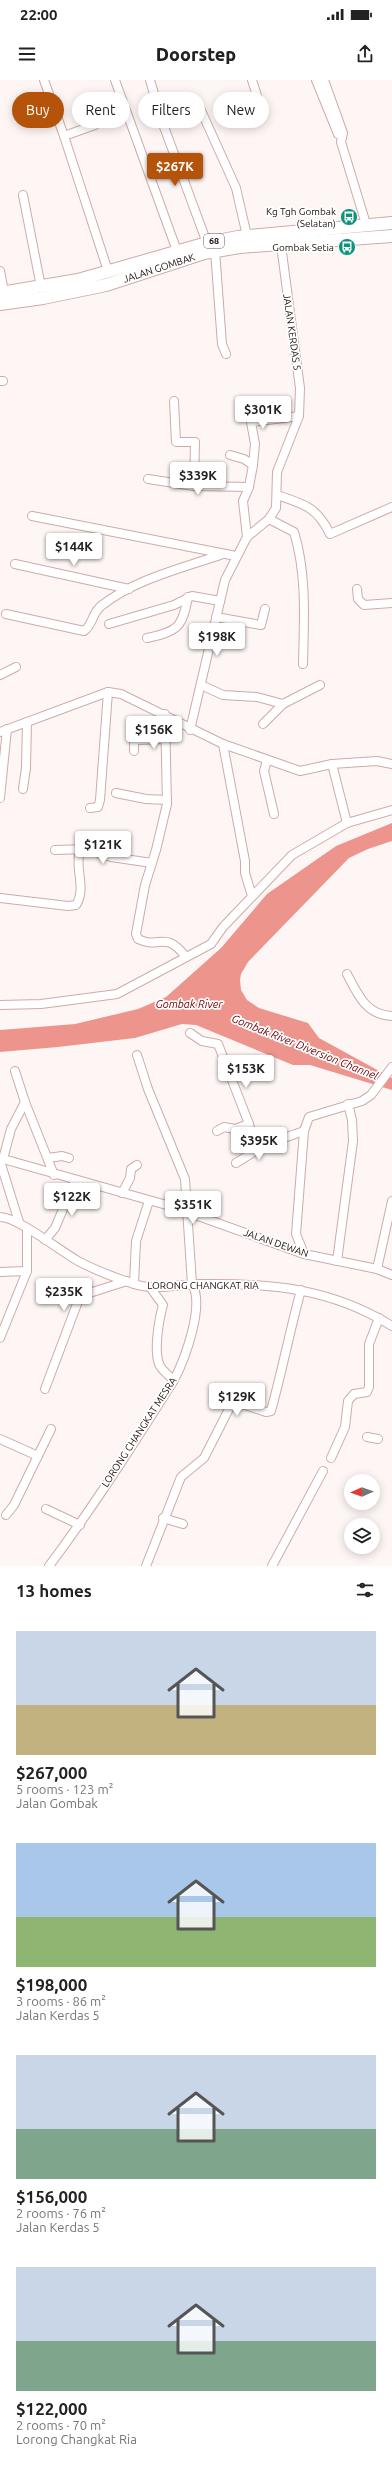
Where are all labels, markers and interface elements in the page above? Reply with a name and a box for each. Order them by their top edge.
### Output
text: 22:00 [20,6,58,23]
icon: menu [16,43,38,65]
icon: share [354,43,376,65]
text: Doorstep [156,44,236,64]
chip: Buy [12,92,64,128]
chip: Rent [72,92,130,128]
chip: Filters [138,92,205,128]
chip: New [213,92,269,128]
pin: $267K [147,153,203,187]
text: $267K [156,159,194,173]
place label: Kg Tgh Gombak (Selatan) [266,206,336,229]
bus stop icon: Kg Tgh Gombak (Selatan) [339,207,359,227]
road number: 68 [204,234,224,248]
bus stop icon: Gombak Setia [337,237,357,257]
place label: Gombak Setia [272,242,334,253]
street label: JALAN GOMBAK [122,251,196,285]
street label: JALAN KERDAS 5 [281,293,303,371]
pin: $301K [235,396,291,430]
text: $301K [244,402,282,416]
pin: $339K [170,462,226,496]
text: $339K [179,468,217,482]
pin: $144K [46,533,102,567]
text: $144K [55,539,93,553]
pin: $198K [189,623,245,657]
text: $198K [198,629,236,643]
pin: $156K [126,716,182,750]
text: $156K [135,722,173,736]
pin: $121K [75,831,131,865]
text: $121K [84,837,122,851]
water label: Gombak River [156,998,223,1010]
water label: Gombak River Diversion Channel [230,1012,380,1082]
pin: $153K [218,1055,274,1089]
text: $153K [227,1061,265,1075]
pin: $395K [231,1127,287,1161]
text: $395K [240,1133,278,1147]
pin: $122K [44,1183,100,1217]
text: $122K [53,1189,91,1203]
pin: $351K [165,1191,221,1225]
text: $351K [174,1197,212,1211]
street label: JALAN DEWAN [242,1227,310,1259]
pin: $235K [36,1278,92,1312]
street label: LORONG CHANGKAT RIA [147,1280,259,1291]
text: $235K [45,1284,83,1298]
street label: LORONG CHANGKAT MESRA [99,1375,179,1489]
pin: $129K [209,1383,265,1417]
text: $129K [218,1389,256,1403]
north arrow [344,1474,380,1510]
map controls [344,1474,380,1554]
button: layers [344,1518,380,1554]
icon: filters [354,1579,376,1601]
text: 13 homes [16,1581,92,1600]
icon: home [160,1657,232,1729]
text: $267,000 [16,1763,87,1782]
text: 5 rooms · 123 m² [16,1782,113,1796]
text: Jalan Gombak [16,1796,98,1810]
icon: home [160,1869,232,1941]
text: $198,000 [16,1975,87,1994]
text: 3 rooms · 86 m² [16,1994,106,2008]
text: Jalan Kerdas 5 [16,2008,100,2022]
icon: home [160,2081,232,2153]
text: $156,000 [16,2187,87,2206]
text: 2 rooms · 76 m² [16,2206,106,2220]
text: Jalan Kerdas 5 [16,2220,100,2234]
icon: home [160,2293,232,2365]
text: $122,000 [16,2399,87,2418]
text: 2 rooms · 70 m² [16,2418,106,2432]
text: Lorong Changkat Ria [16,2432,137,2446]

